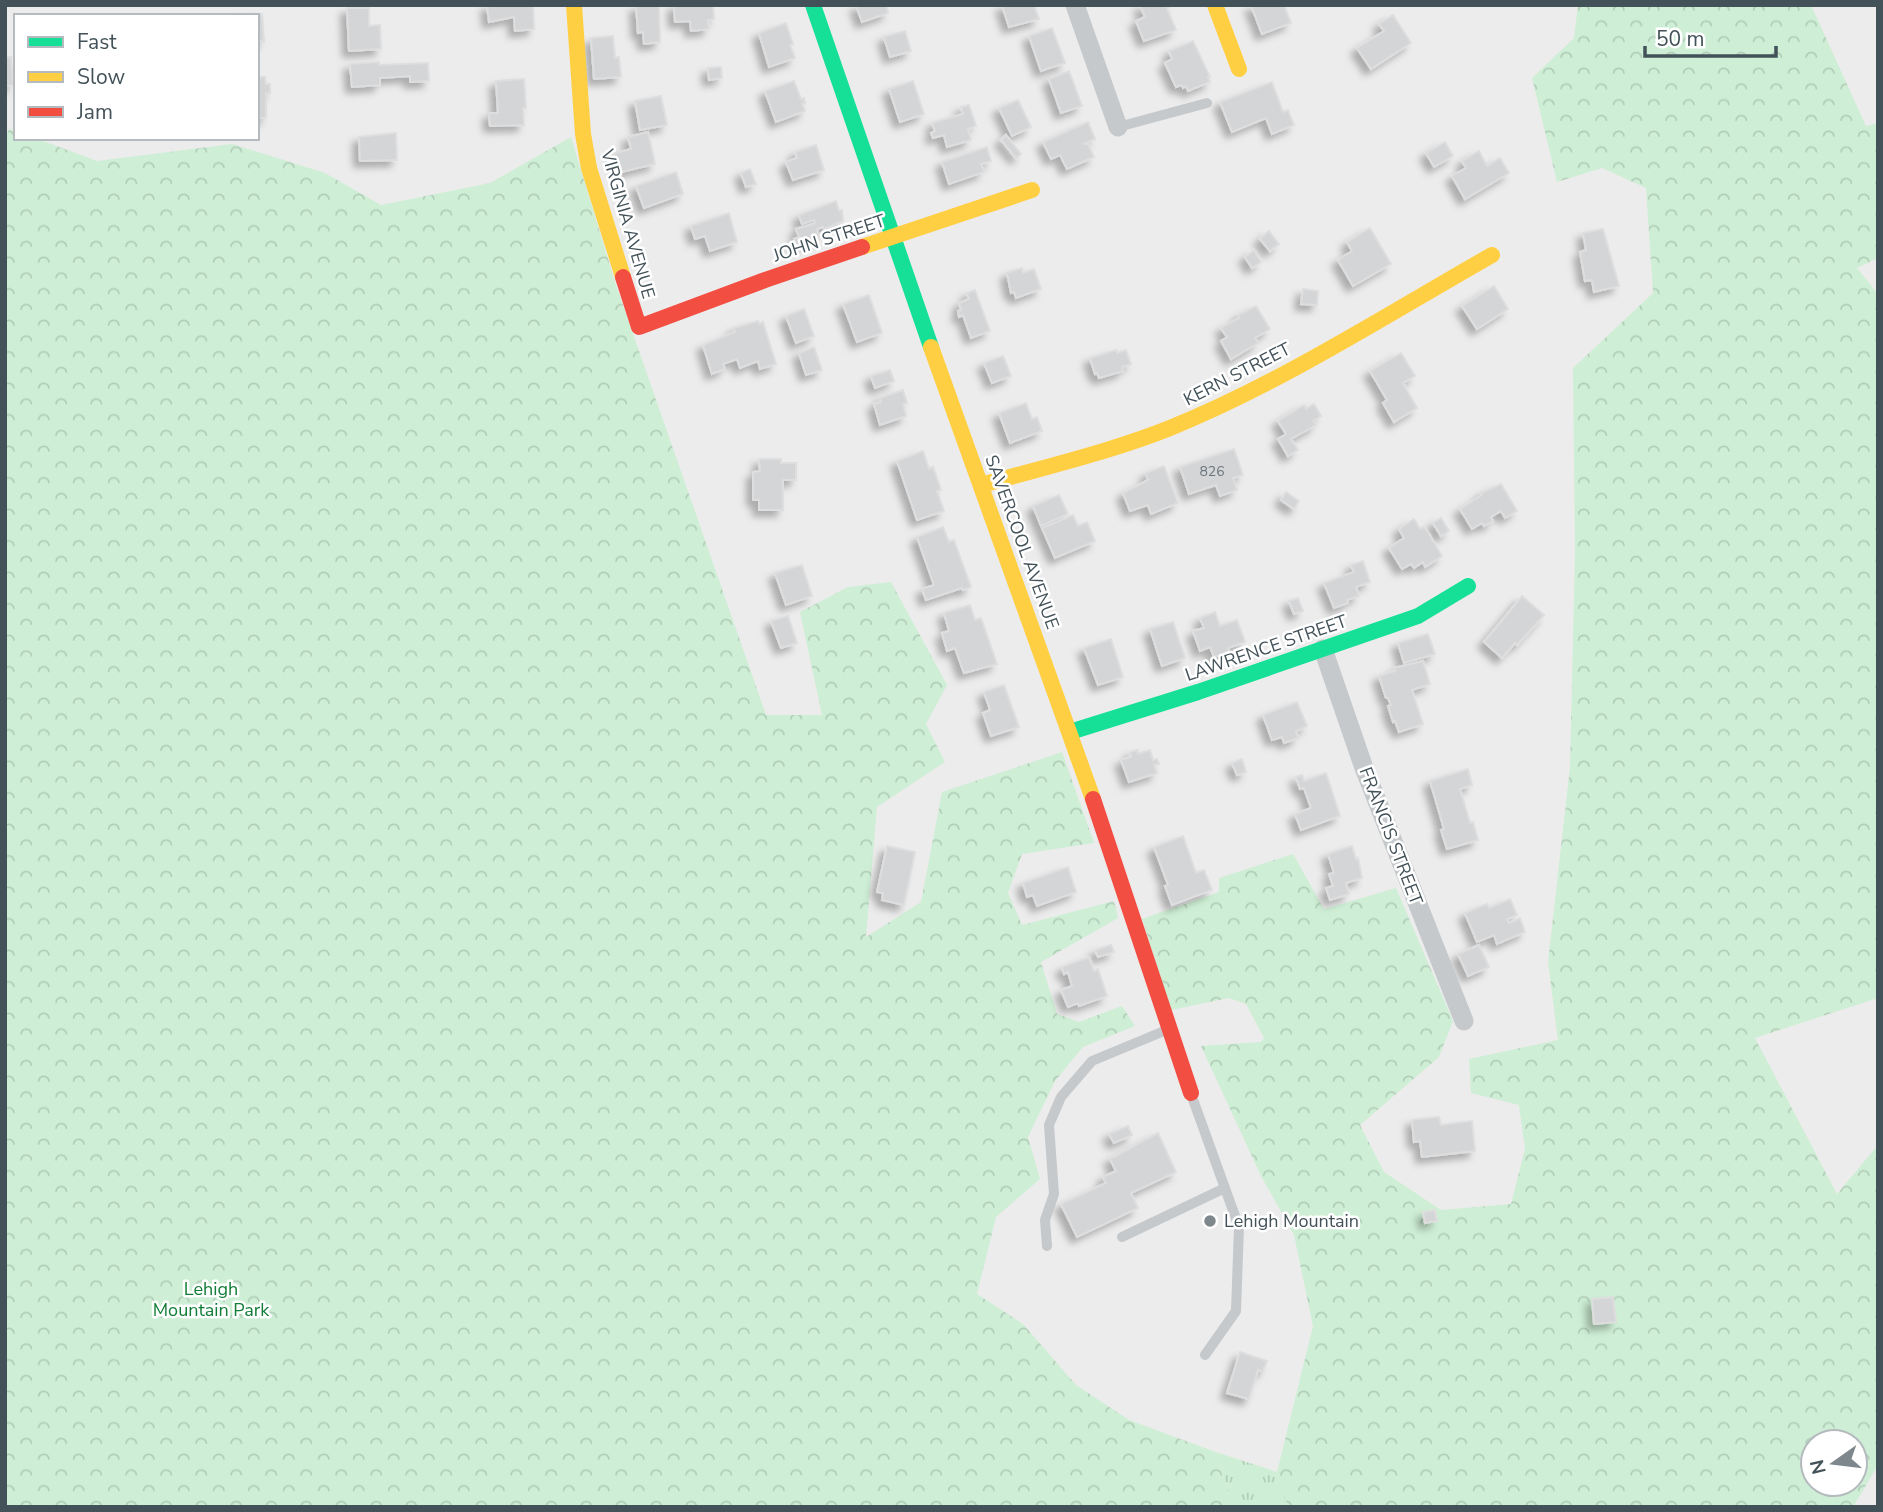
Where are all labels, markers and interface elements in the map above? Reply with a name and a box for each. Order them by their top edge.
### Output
legend [14,14,259,140]
scale bar [1645,14,1776,58]
text: 50 m [1656,25,1705,53]
text: Fast [77,28,117,56]
text: Slow [77,63,126,91]
text: Jam [76,98,113,126]
street label: VIRGINIA AVENUE [595,146,661,301]
street label: JOHN STREET [769,209,888,268]
street label: KERN STREET [1179,337,1295,411]
street label: SAVERCOOL AVENUE [979,452,1065,632]
house number: 826 [1199,462,1225,481]
street label: LAWRENCE STREET [1182,609,1350,687]
street label: FRANCIS STREET [1354,764,1428,909]
place label: Lehigh Mountain [1224,1209,1359,1233]
marker: Lehigh Mountain [1202,1213,1218,1229]
park label: Lehigh Mountain Park [153,1277,270,1322]
north arrow [1799,1428,1869,1498]
text: N [1804,1457,1833,1477]

